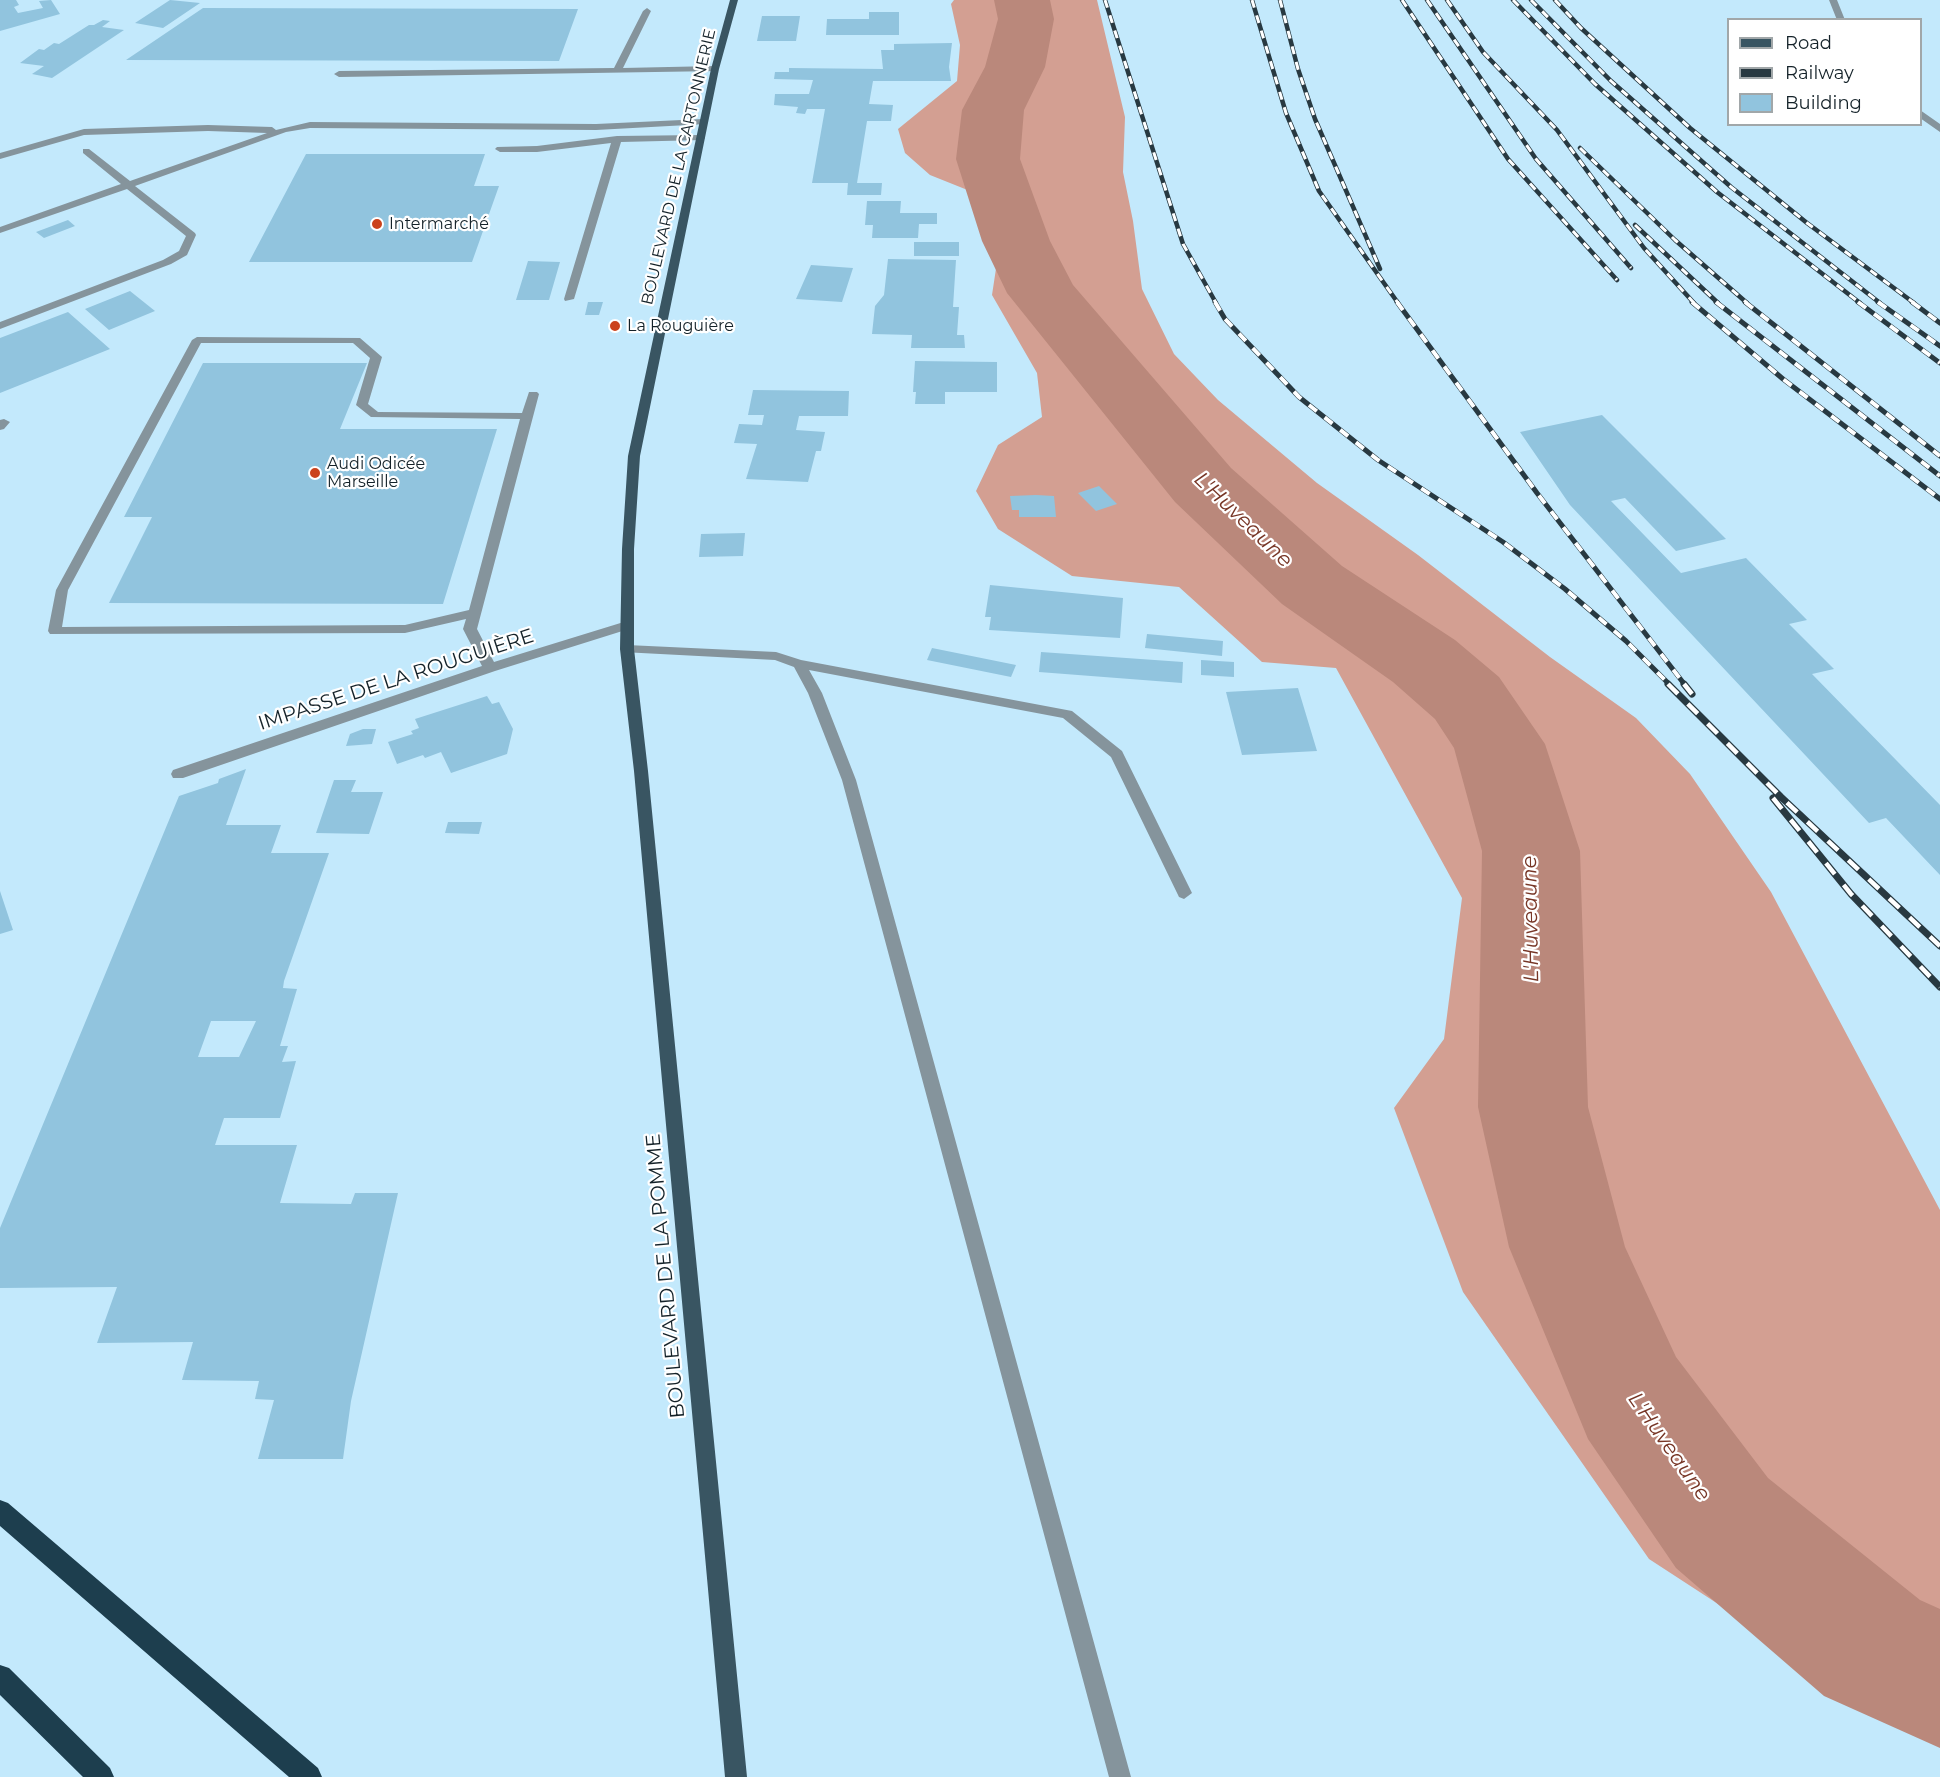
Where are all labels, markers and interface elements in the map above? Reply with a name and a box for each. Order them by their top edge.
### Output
legend [1727,18,1922,126]
street label: BOULEVARD DE LA CARTONNERIE [638,27,720,307]
text: Road [1785,32,1832,54]
text: Railway [1785,62,1854,84]
text: Building [1785,92,1862,114]
place label: Intermarché [389,214,489,234]
marker: Intermarché [370,217,384,231]
place label: La Rouguière [627,316,734,336]
marker: La Rouguière [608,319,622,333]
place label: Audi Odicée Marseille [327,454,425,492]
marker: Audi Odicée Marseille [308,466,322,480]
water label: L'Huveaune [1189,467,1297,573]
street label: IMPASSE DE LA ROUGUIÈRE [255,624,537,736]
water label: L'Huveaune [1517,855,1545,983]
street label: BOULEVARD DE LA POMME [642,1133,690,1419]
water label: L'Huveaune [1622,1388,1716,1506]

